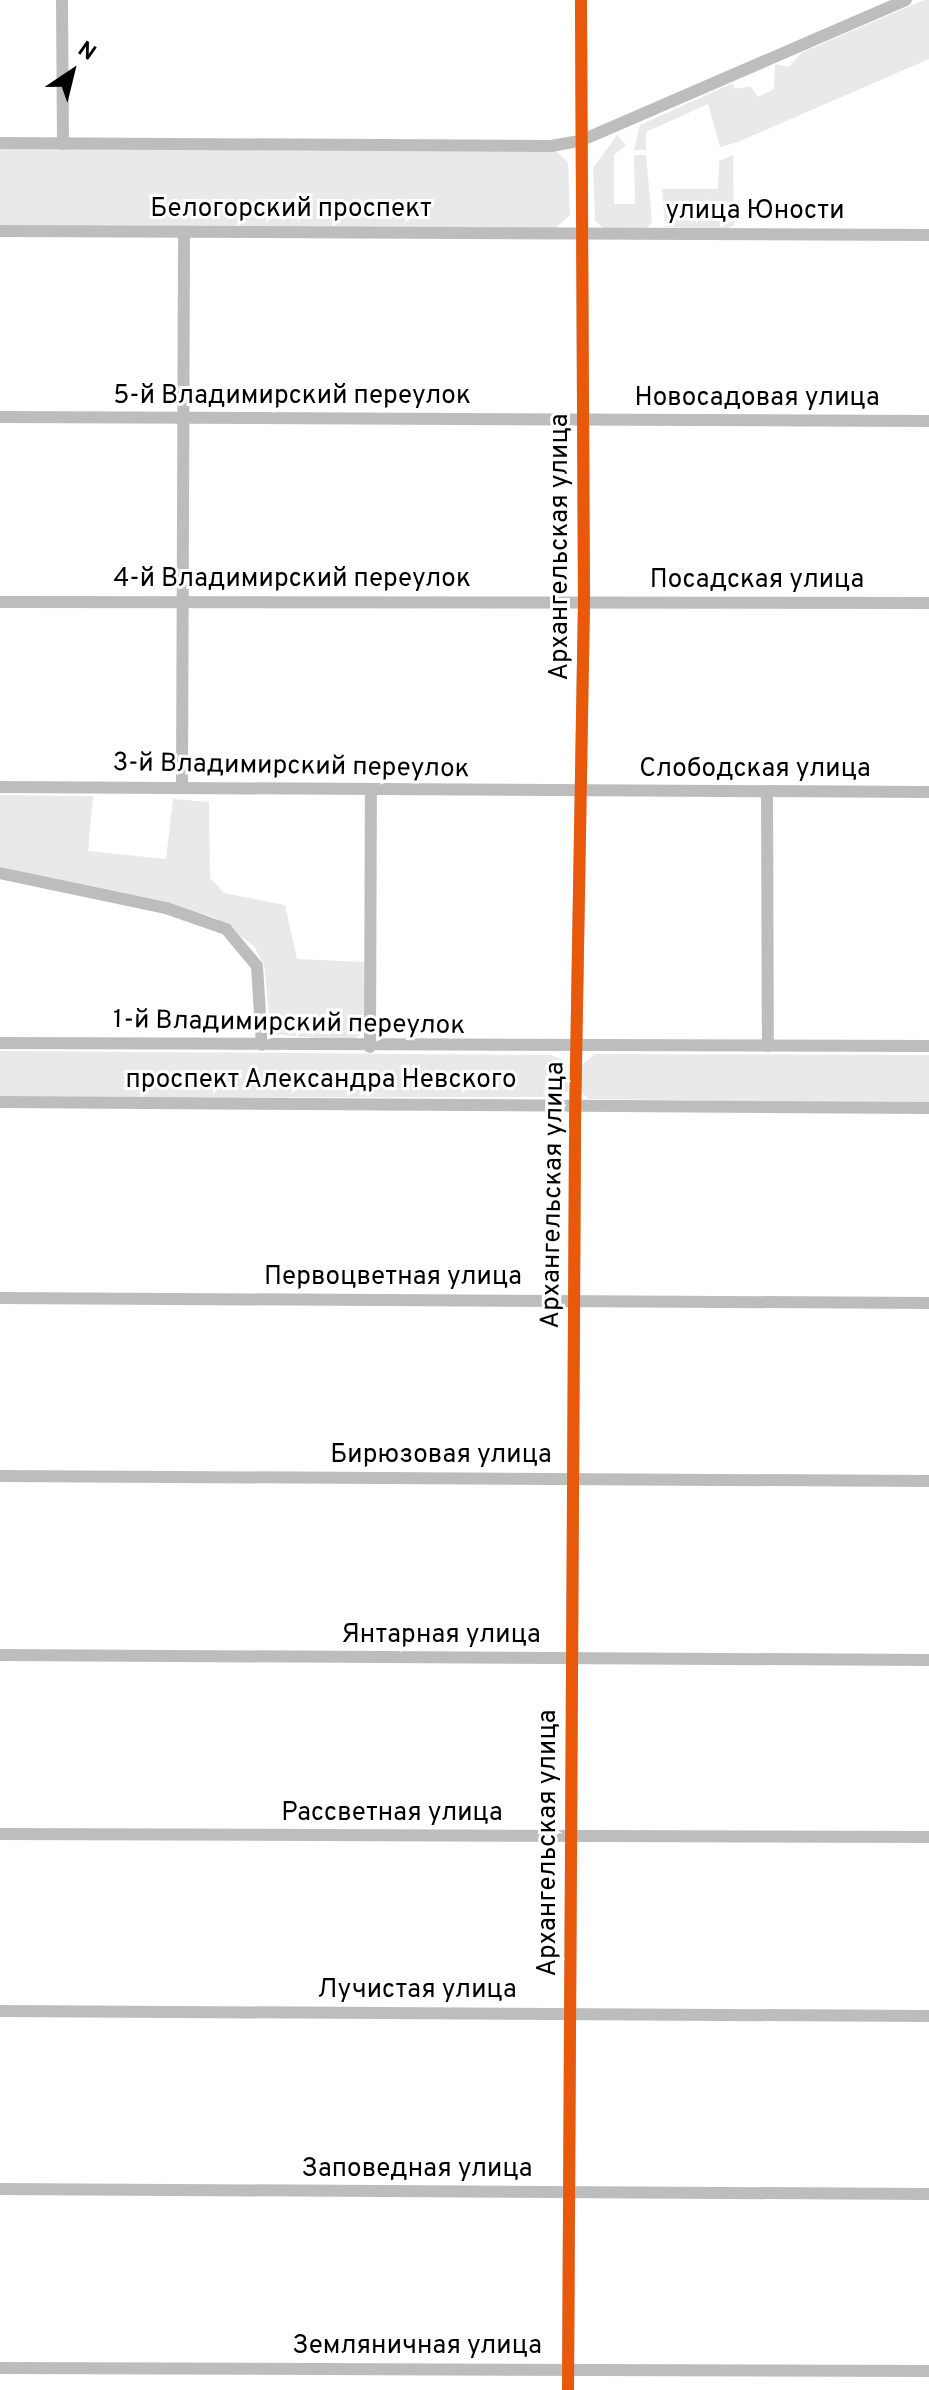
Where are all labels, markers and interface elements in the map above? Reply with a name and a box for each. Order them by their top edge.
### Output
north arrow [32,32,112,112]
text: N [72,36,100,68]
street label: Белогорский проспект [150,194,432,226]
street label: улица Юности [665,196,845,228]
street label: 5-й Владимирский переулок [113,381,471,413]
street label: Новосадовая улица [634,383,880,415]
street label: Архангельская улица [545,413,577,681]
street label: 4-й Владимирский переулок [113,564,471,596]
street label: Посадская улица [650,565,864,597]
street label: 3-й Владимирский переулок [112,748,470,786]
street label: Слободская улица [639,754,871,786]
street label: 1-й Владимирский переулок [113,1005,465,1043]
street label: Архангельская улица [536,1061,572,1329]
street label: проспект Александра Невского [125,1065,517,1097]
street label: Первоцветная улица [264,1262,522,1294]
street label: Бирюзовая улица [330,1440,552,1472]
street label: Янтарная улица [341,1620,541,1652]
street label: Архангельская улица [533,1709,565,1977]
street label: Рассветная улица [281,1798,503,1830]
street label: Лучистая улица [317,1975,517,2007]
street label: Заповедная улица [301,2154,533,2186]
street label: Земляничная улица [292,2331,542,2363]

